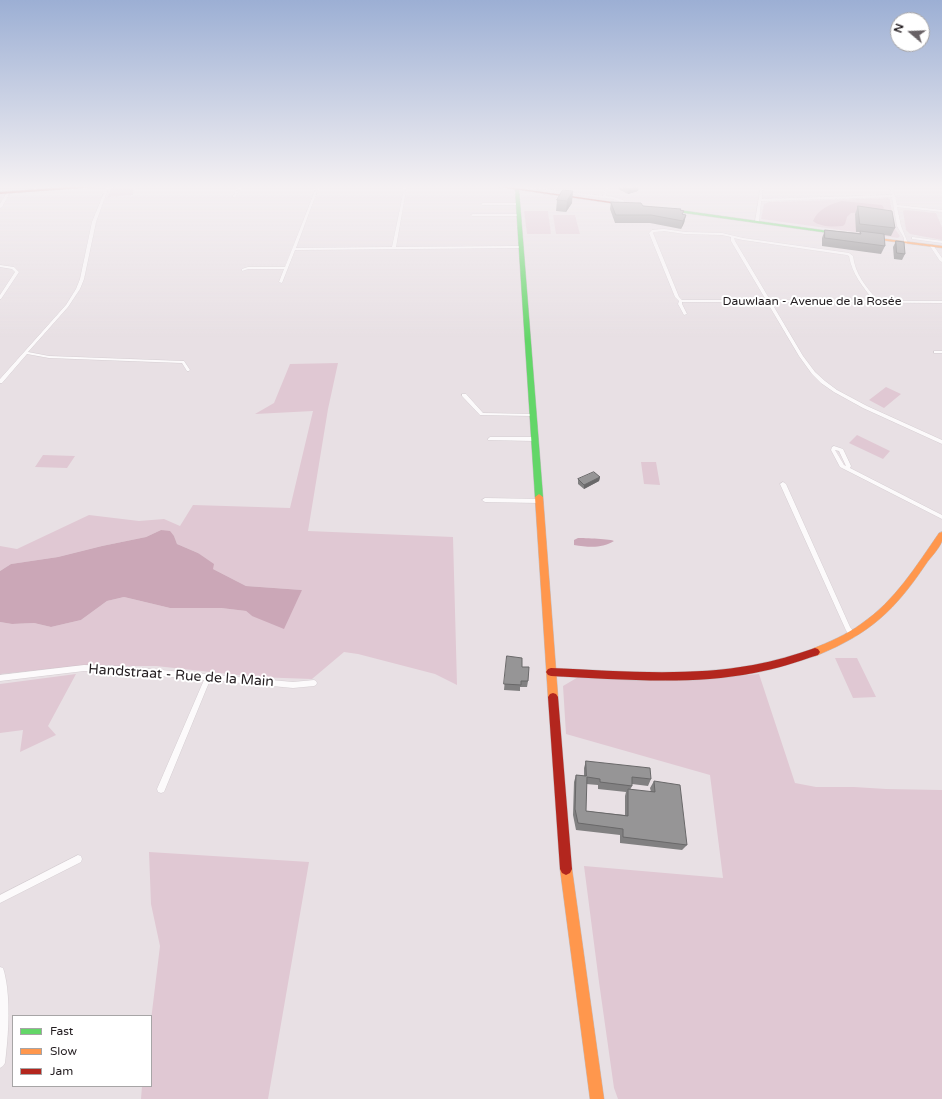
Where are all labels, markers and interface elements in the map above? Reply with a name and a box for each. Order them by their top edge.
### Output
north arrow [890,12,930,52]
text: N [892,22,907,35]
street label: Dauwlaan - Avenue de la Rosée [723,295,901,309]
street label: Handstraat - Rue de la Main [88,661,274,691]
legend [12,1015,152,1087]
text: Fast [50,1024,73,1038]
text: Slow [50,1044,77,1058]
text: Jam [50,1064,73,1078]

